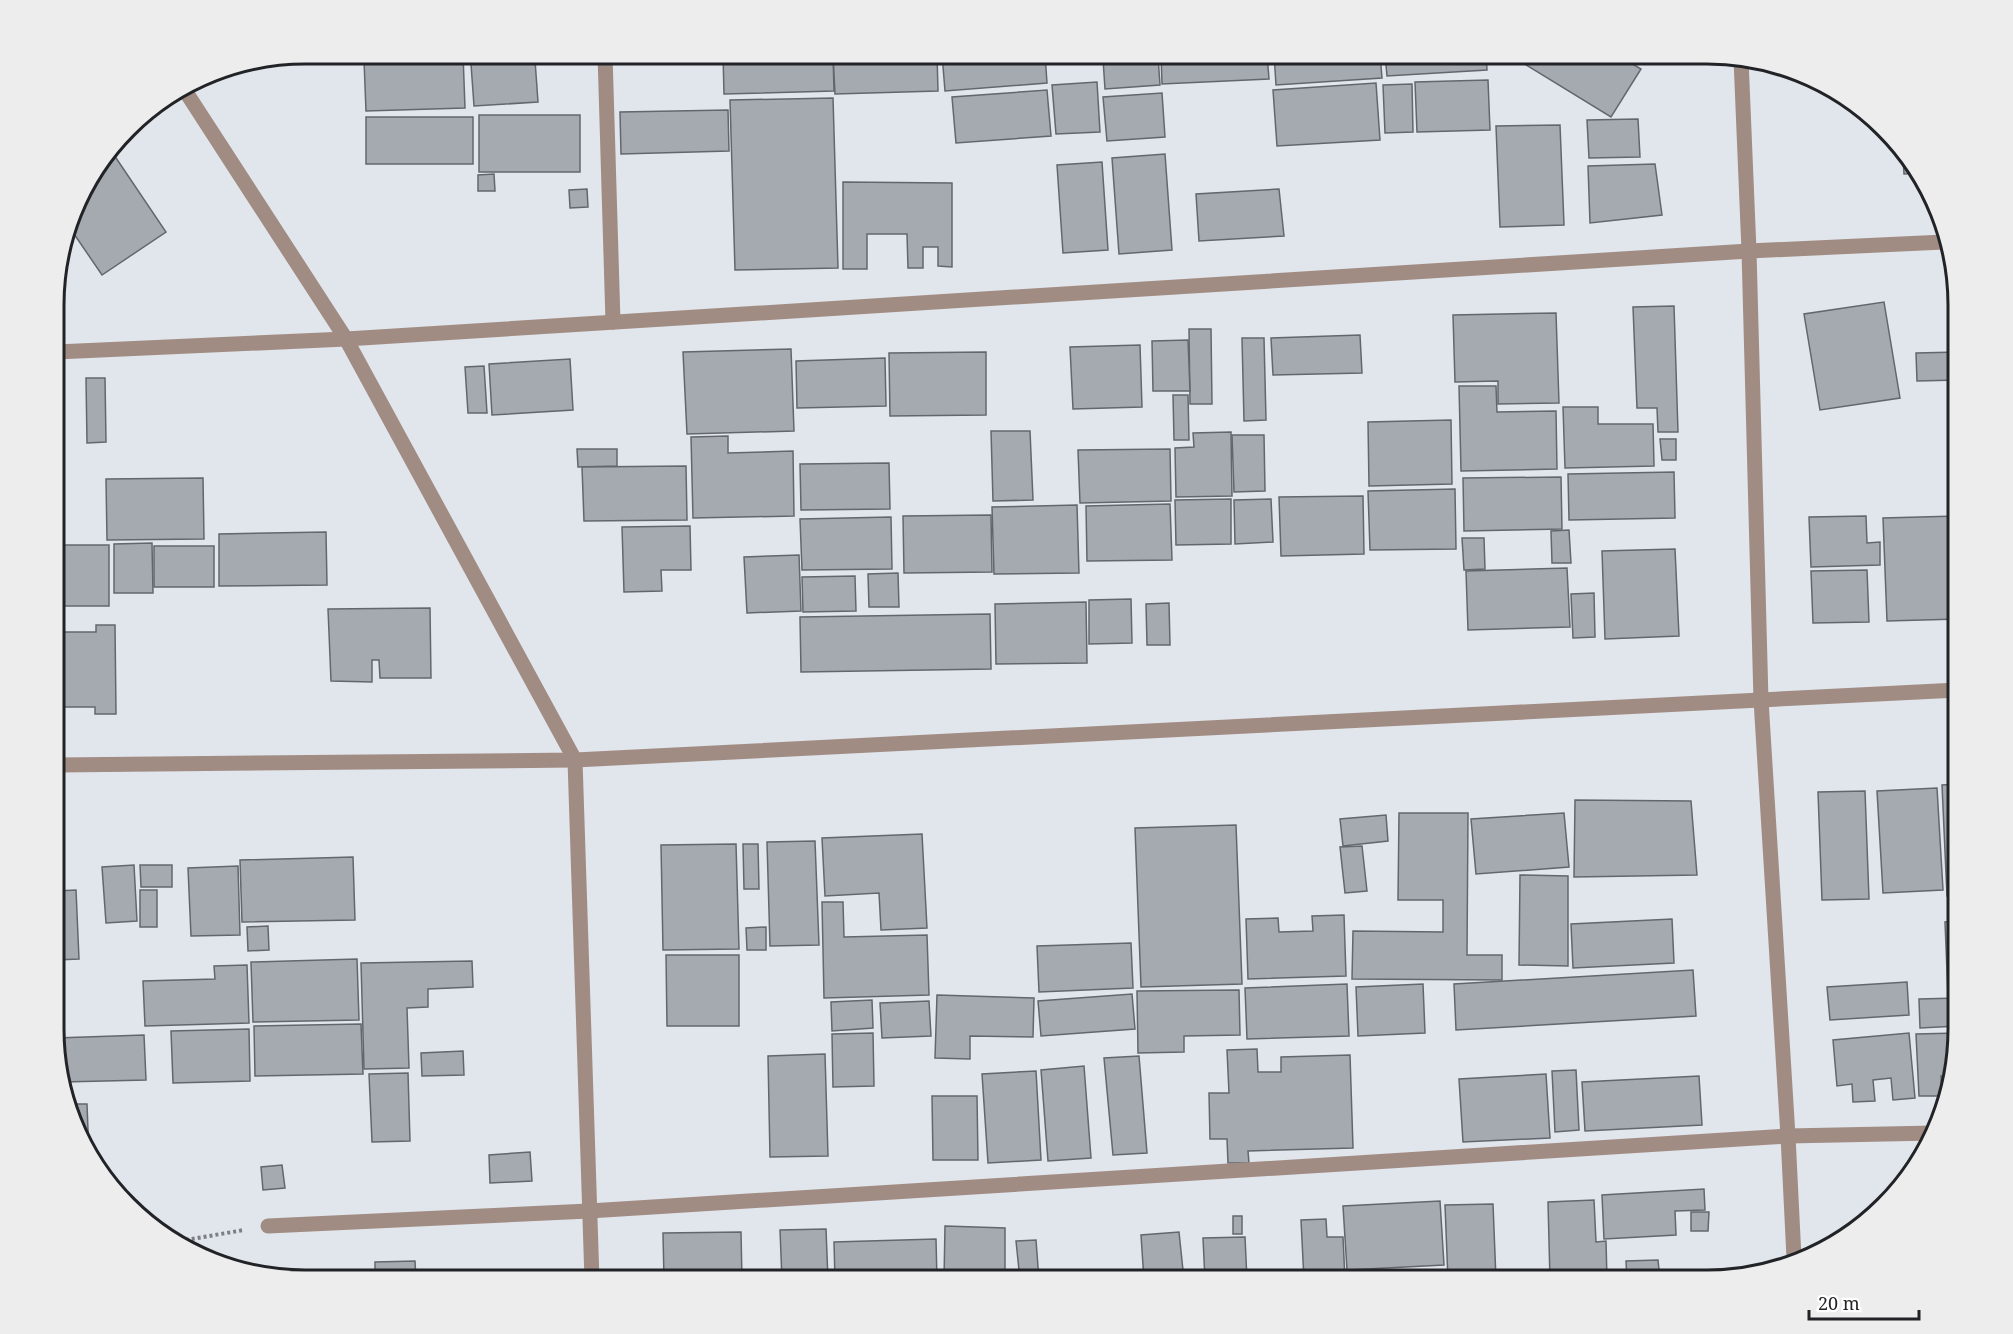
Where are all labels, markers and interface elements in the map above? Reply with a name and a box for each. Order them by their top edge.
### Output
scale bar [1809,1283,1918,1321]
text: 20 m [1818,1291,1860,1315]

